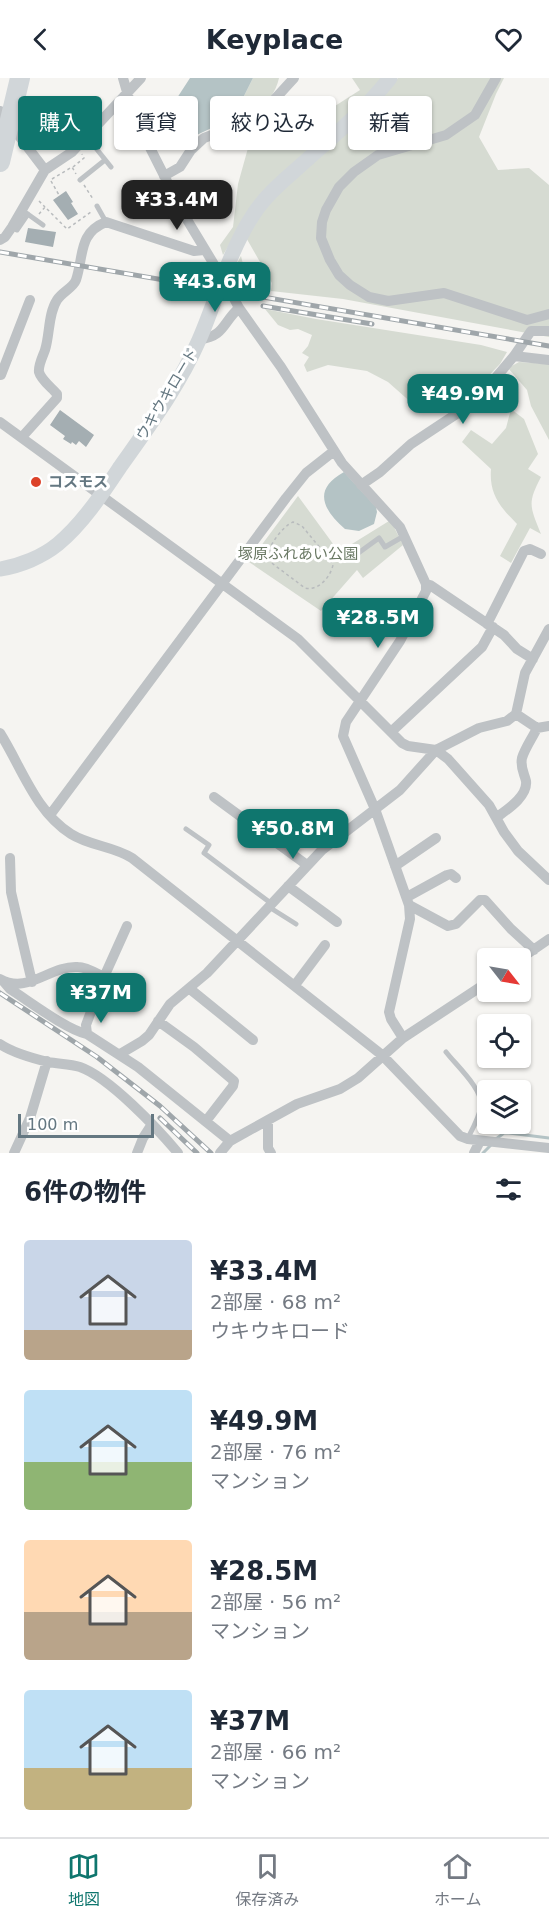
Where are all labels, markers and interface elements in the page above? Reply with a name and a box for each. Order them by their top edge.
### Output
icon: back [24,23,57,56]
icon: heart [492,23,525,56]
text: Keyplace [206,24,343,55]
chip: 購入 [18,96,102,150]
chip: 賃貸 [114,96,198,150]
chip: 絞り込み [210,96,336,150]
chip: 新着 [348,96,432,150]
pin: ¥33.4M [128,180,226,231]
text: ¥33.4M [135,187,219,211]
pin: ¥43.6M [166,262,264,313]
text: ¥43.6M [173,269,257,293]
street label: ウキウキロード [132,344,202,444]
pin: ¥49.9M [414,374,512,425]
text: ¥49.9M [421,381,505,405]
place label: コスモス [48,473,108,491]
marker: コスモス [29,475,43,489]
park label: 塚原ふれあい公園 [238,545,358,563]
pin: ¥28.5M [329,598,427,649]
text: ¥28.5M [336,605,420,629]
pin: ¥50.8M [244,809,342,860]
text: ¥50.8M [251,816,335,840]
north arrow [477,948,531,1002]
map controls [477,948,531,1134]
pin: ¥37M [65,973,137,1024]
text: ¥37M [70,980,132,1004]
button: locate [477,1014,531,1068]
button: layers [477,1080,531,1134]
scale bar [18,1111,154,1138]
text: 100 m [27,1115,78,1134]
icon: filters [492,1173,525,1206]
text: 6件の物件 [24,1177,146,1207]
text: ¥33.4M [210,1256,318,1286]
icon: home [72,1264,144,1336]
text: 2部屋 · 68 m² [210,1290,341,1314]
text: ウキウキロード [210,1319,350,1343]
text: ¥49.9M [210,1406,318,1436]
icon: home [72,1414,144,1486]
text: 2部屋 · 76 m² [210,1440,341,1464]
text: マンション [210,1469,310,1493]
text: ¥28.5M [210,1556,318,1586]
icon: home [72,1564,144,1636]
text: 2部屋 · 56 m² [210,1590,341,1614]
text: マンション [210,1619,310,1643]
text: ¥37M [210,1706,290,1736]
icon: home [72,1714,144,1786]
text: 2部屋 · 66 m² [210,1740,341,1764]
text: マンション [210,1769,310,1793]
tab: 地図 [67,1850,100,1910]
tab: 保存済み [235,1850,299,1910]
tab: ホーム [434,1850,482,1910]

